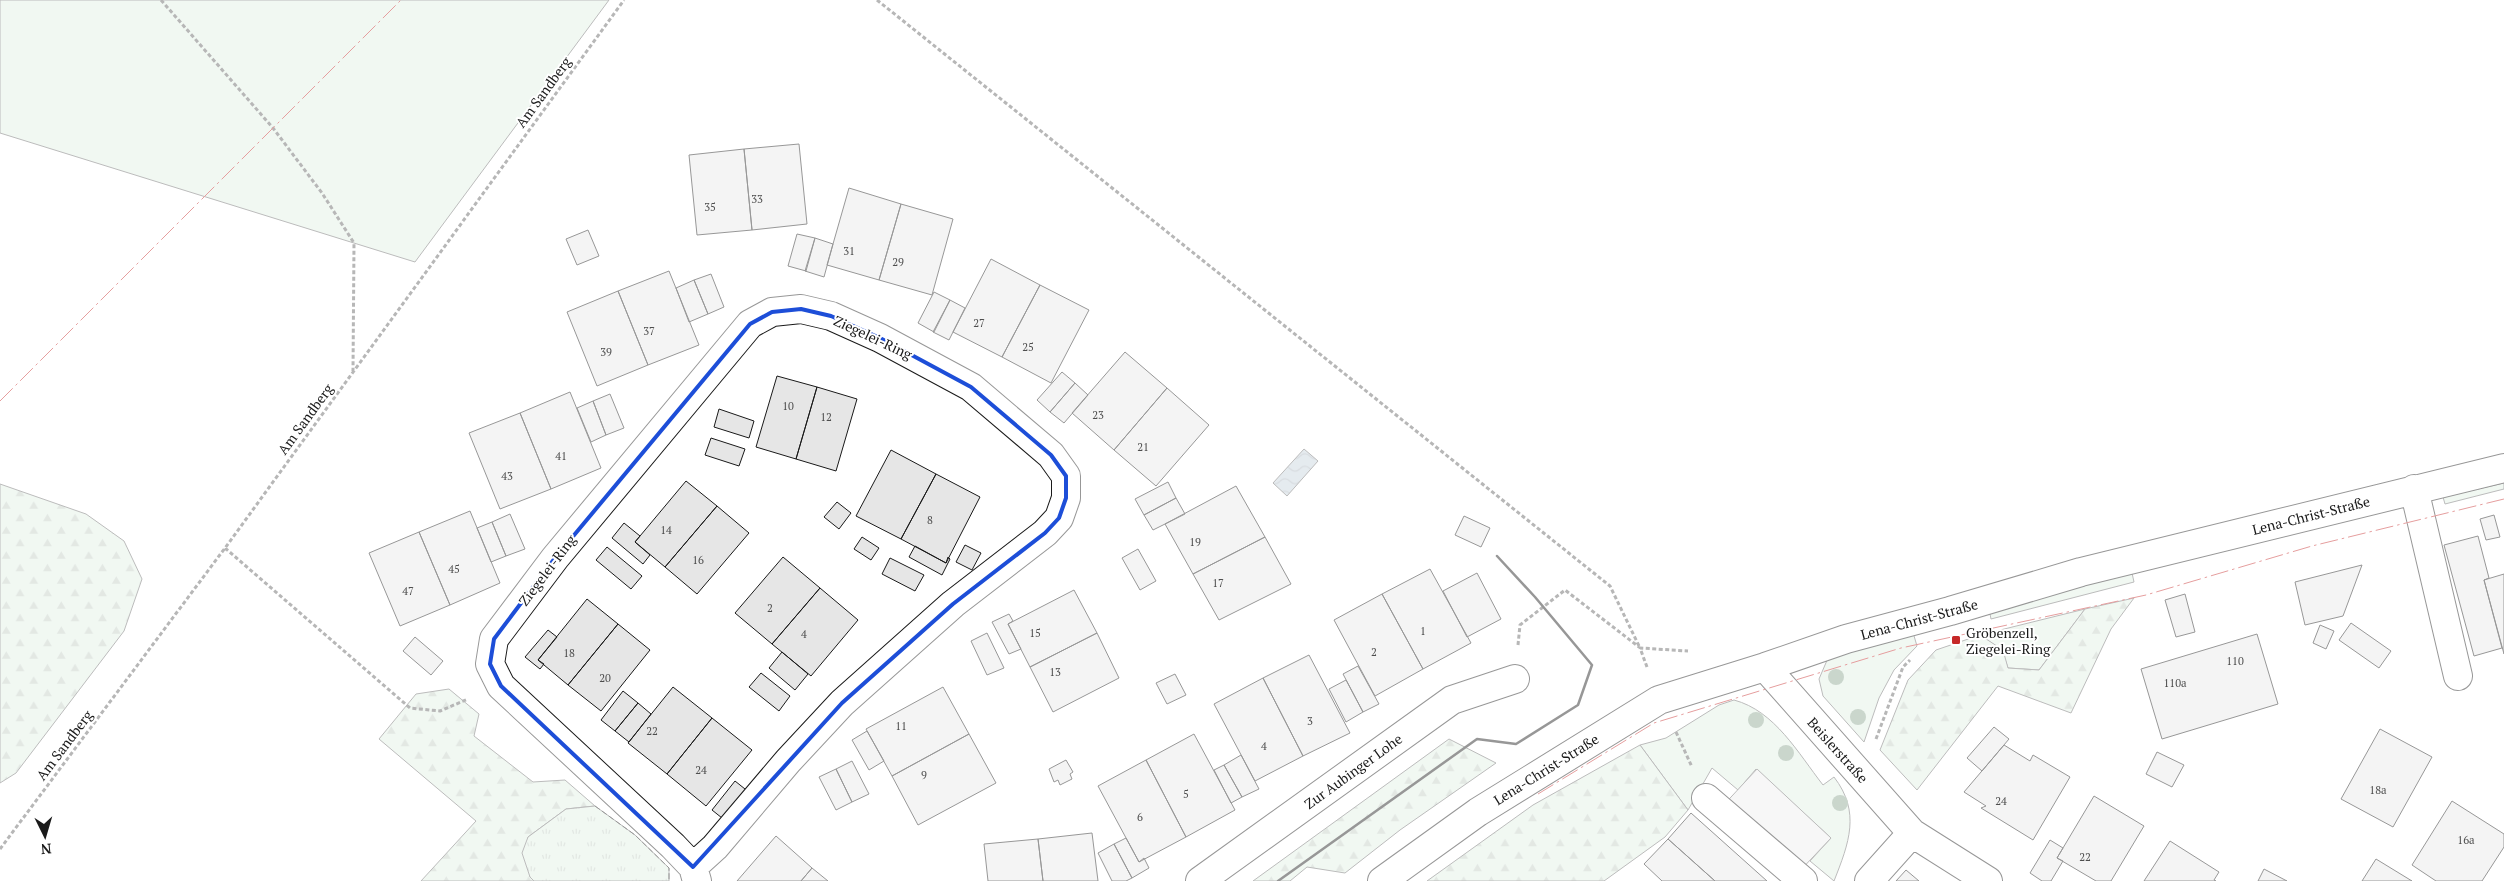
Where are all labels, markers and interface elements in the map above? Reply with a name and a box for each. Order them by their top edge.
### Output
street label: Am Sandberg [511,52,575,131]
house number: 33 [751,192,763,206]
house number: 35 [704,200,716,214]
house number: 31 [843,244,855,258]
house number: 29 [892,255,904,269]
street label: Ziegelei-Ring [831,311,916,364]
house number: 27 [973,316,985,330]
house number: 37 [643,324,655,338]
house number: 25 [1022,340,1034,354]
house number: 39 [600,345,612,359]
street label: Am Sandberg [273,379,337,458]
house number: 10 [782,399,794,413]
house number: 23 [1092,408,1104,422]
house number: 12 [820,410,832,424]
house number: 21 [1137,440,1149,454]
house number: 41 [555,449,567,463]
house number: 43 [501,469,513,483]
street label: Lena-Christ-Straße [2250,491,2372,539]
house number: 8 [927,513,933,527]
house number: 14 [660,523,672,537]
street label: Ziegelei-Ring [514,530,580,609]
house number: 19 [1189,535,1201,549]
house number: 16 [692,553,704,567]
house number: 45 [448,562,460,576]
house number: 17 [1212,576,1224,590]
house number: 47 [402,584,414,598]
street label: Lena-Christ-Straße [1858,594,1980,644]
house number: 2 [767,601,773,615]
place label: Gröbenzell, Ziegelei-Ring [1966,623,2051,658]
house number: 1 [1420,624,1426,638]
house number: 15 [1029,626,1041,640]
house number: 4 [801,627,807,641]
marker: Gröbenzell, Ziegelei-Ring [1950,634,1962,646]
house number: 2 [1371,645,1377,659]
house number: 18 [563,646,575,660]
house number: 110 [2226,654,2244,668]
house number: 13 [1049,665,1061,679]
house number: 20 [599,671,611,685]
house number: 110a [2163,676,2187,690]
street label: Am Sandberg [31,706,97,784]
street label: Beislerstraße [1803,713,1873,787]
house number: 3 [1307,714,1313,728]
house number: 11 [895,719,907,733]
house number: 22 [646,724,658,738]
street label: Zur Aubinger Lohe [1300,729,1406,813]
street label: Lena-Christ-Straße [1490,729,1602,809]
house number: 4 [1261,739,1267,753]
house number: 24 [695,763,707,777]
house number: 9 [921,768,927,782]
house number: 18a [2369,783,2387,797]
house number: 5 [1183,787,1189,801]
house number: 24 [1995,794,2007,808]
house number: 6 [1137,810,1143,824]
north arrow [20,811,70,861]
house number: 16a [2457,833,2475,847]
text: N [40,840,52,859]
house number: 22 [2079,850,2091,864]

